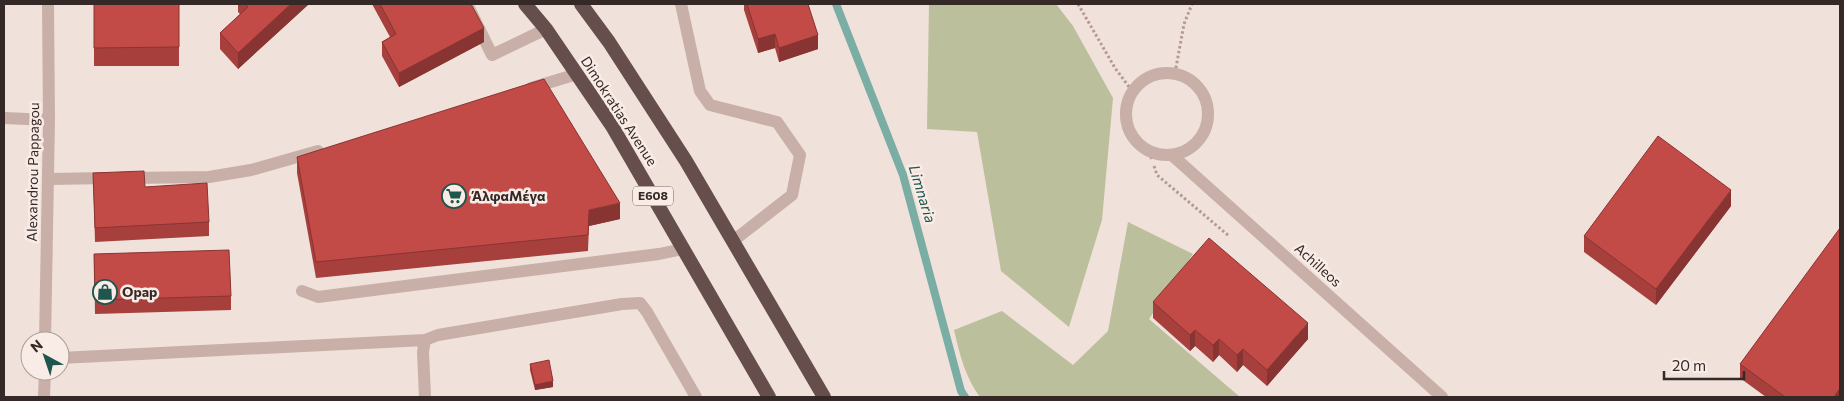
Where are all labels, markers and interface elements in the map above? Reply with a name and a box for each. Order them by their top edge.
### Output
street label: Dimokratias Avenue [578,53,661,169]
street label: Alexandrou Pappagou [23,102,42,242]
water label: Limnaria [906,163,940,225]
supermarket icon: ΆλφαΜέγα [441,183,467,209]
place label: ΆλφαΜέγα [471,187,546,204]
road number: E608 [633,187,673,206]
street label: Achilleos [1291,239,1345,290]
shop icon: Opap [92,279,118,305]
place label: Opap [122,283,157,300]
north arrow [20,331,70,381]
text: N [27,336,46,356]
scale bar [1664,348,1744,380]
text: 20 m [1672,356,1706,374]

